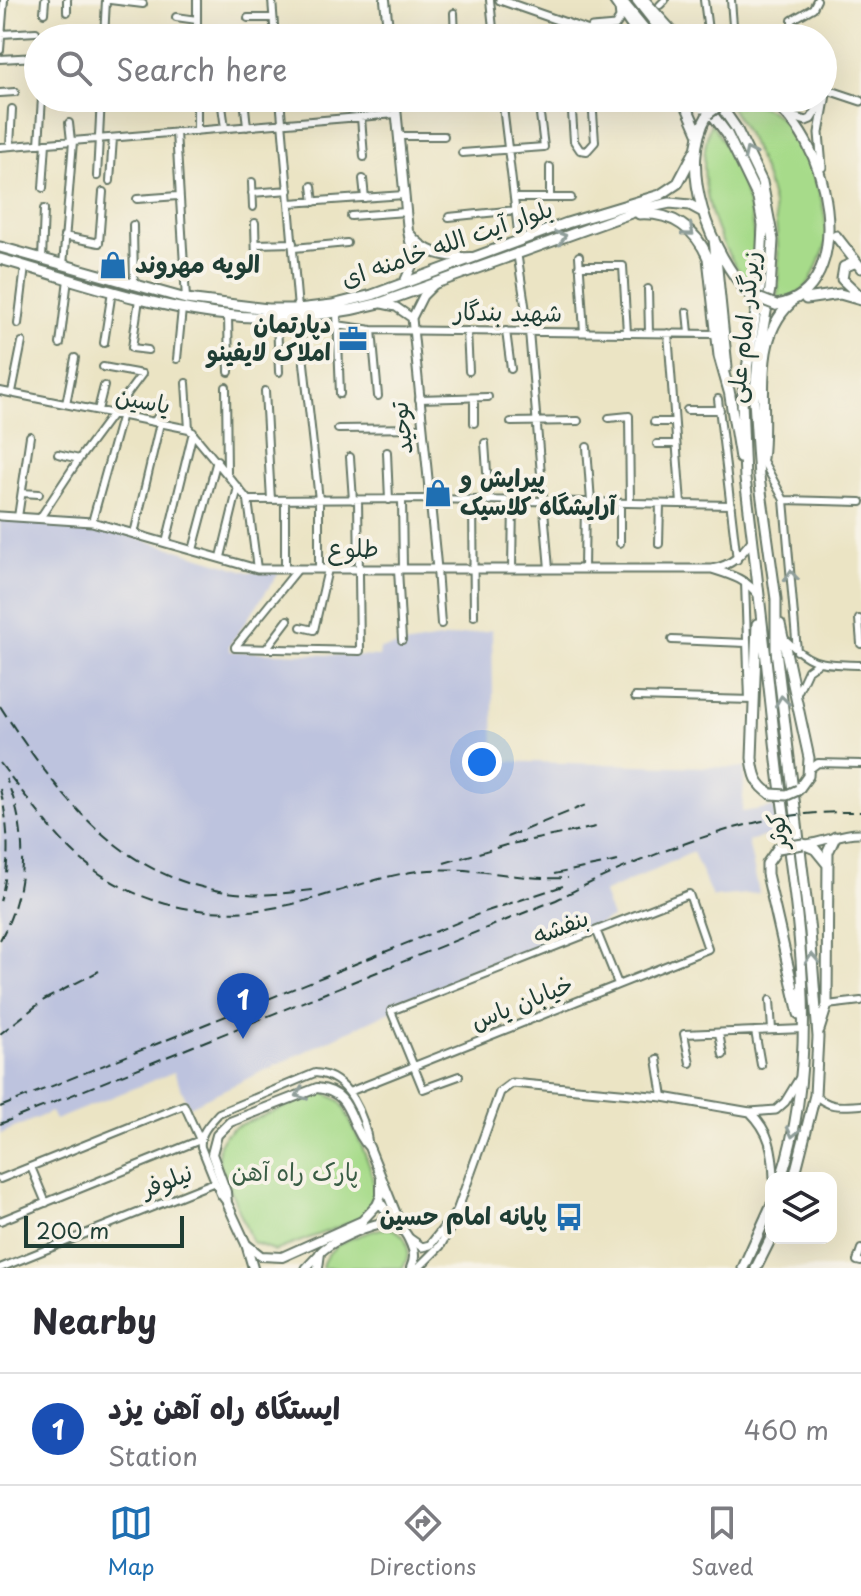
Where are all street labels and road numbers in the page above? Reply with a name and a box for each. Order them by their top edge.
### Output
street label: بلوار آیت الله خامنه ای [336,189,557,295]
street label: زیرگذر امام علی [716,249,770,405]
street label: شهید بندگار [451,292,563,330]
street label: یاسین [113,376,174,422]
street label: توحید [379,399,421,457]
street label: طلوع [327,529,379,566]
street label: کوثر [756,811,796,854]
street label: بنفشه [527,898,593,952]
street label: خیابان یاس [465,964,578,1038]
street label: نیلوفر [134,1153,197,1206]

